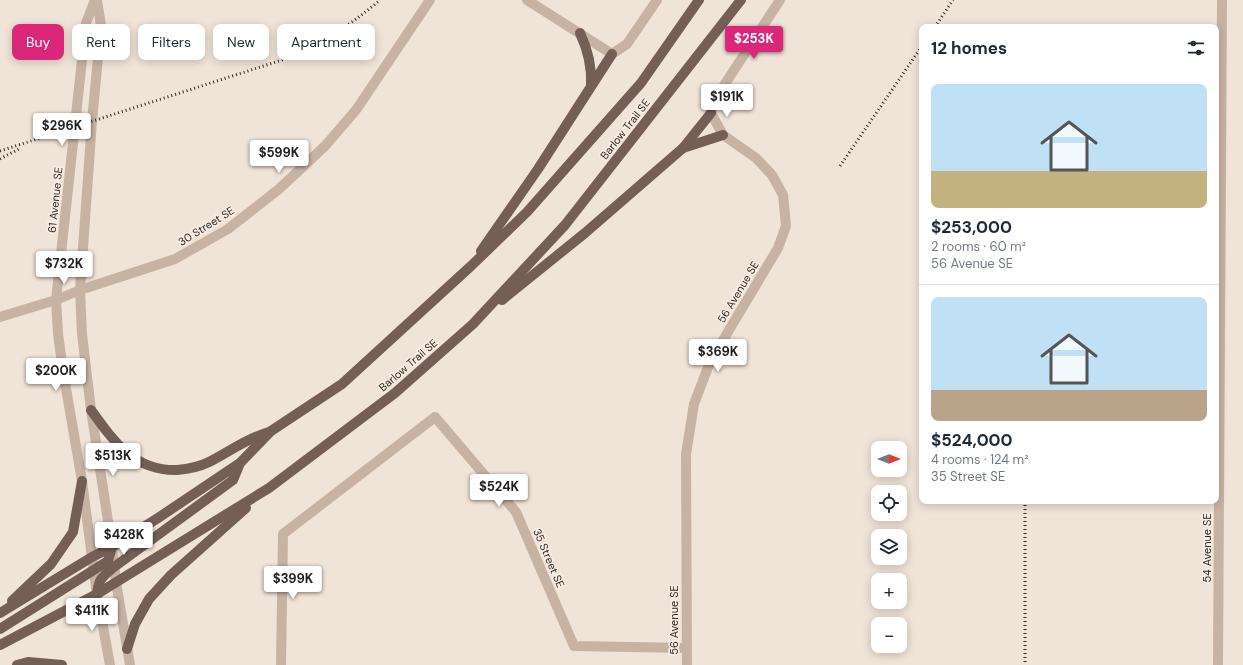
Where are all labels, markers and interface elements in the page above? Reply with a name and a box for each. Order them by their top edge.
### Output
chip: Buy [12,24,64,60]
chip: Rent [72,24,130,60]
chip: Filters [138,24,205,60]
chip: New [213,24,269,60]
chip: Apartment [277,24,375,60]
pin: $253K [726,26,782,60]
text: $253K [734,30,774,47]
text: 12 homes [931,37,1007,59]
icon: filters [1185,37,1207,59]
pin: $191K [699,84,755,118]
text: $191K [710,88,744,105]
street label: Barlow Trail SE [597,96,653,162]
icon: home [1033,110,1105,182]
pin: $296K [34,113,90,147]
text: $296K [42,117,82,134]
pin: $599K [251,140,307,174]
text: $599K [259,144,299,161]
street label: 61 Avenue SE [45,166,65,234]
street label: 30 Street SE [175,203,237,249]
text: $253,000 [931,216,1012,238]
text: 2 rooms · 60 m² [931,238,1026,255]
pin: $732K [36,251,92,285]
text: $732K [45,255,83,272]
text: 56 Avenue SE [931,255,1013,272]
street label: 56 Avenue SE [714,259,762,325]
icon: home [1033,323,1105,395]
street label: Barlow Trail SE [376,336,440,394]
pin: $369K [690,339,746,373]
text: $369K [698,343,738,360]
pin: $200K [28,358,84,392]
text: $200K [35,362,77,379]
text: $524,000 [931,429,1013,451]
north arrow [871,441,907,477]
map controls [871,441,907,653]
pin: $513K [85,443,141,477]
text: $513K [95,447,132,464]
text: 4 rooms · 124 m² [931,451,1028,468]
text: 35 Street SE [931,468,1005,485]
pin: $524K [471,474,527,508]
text: $524K [479,478,519,495]
button: locate [871,485,907,521]
street label: 54 Avenue SE [1200,513,1214,583]
pin: $428K [96,522,152,556]
text: $428K [104,526,144,543]
street label: 35 Street SE [530,526,568,590]
button: layers [871,529,907,565]
pin: $399K [265,566,321,600]
text: $399K [273,570,313,587]
button: + [871,573,907,609]
street label: 56 Avenue SE [667,585,681,655]
pin: $411K [64,598,120,632]
text: $411K [75,602,109,619]
button: − [871,617,907,653]

